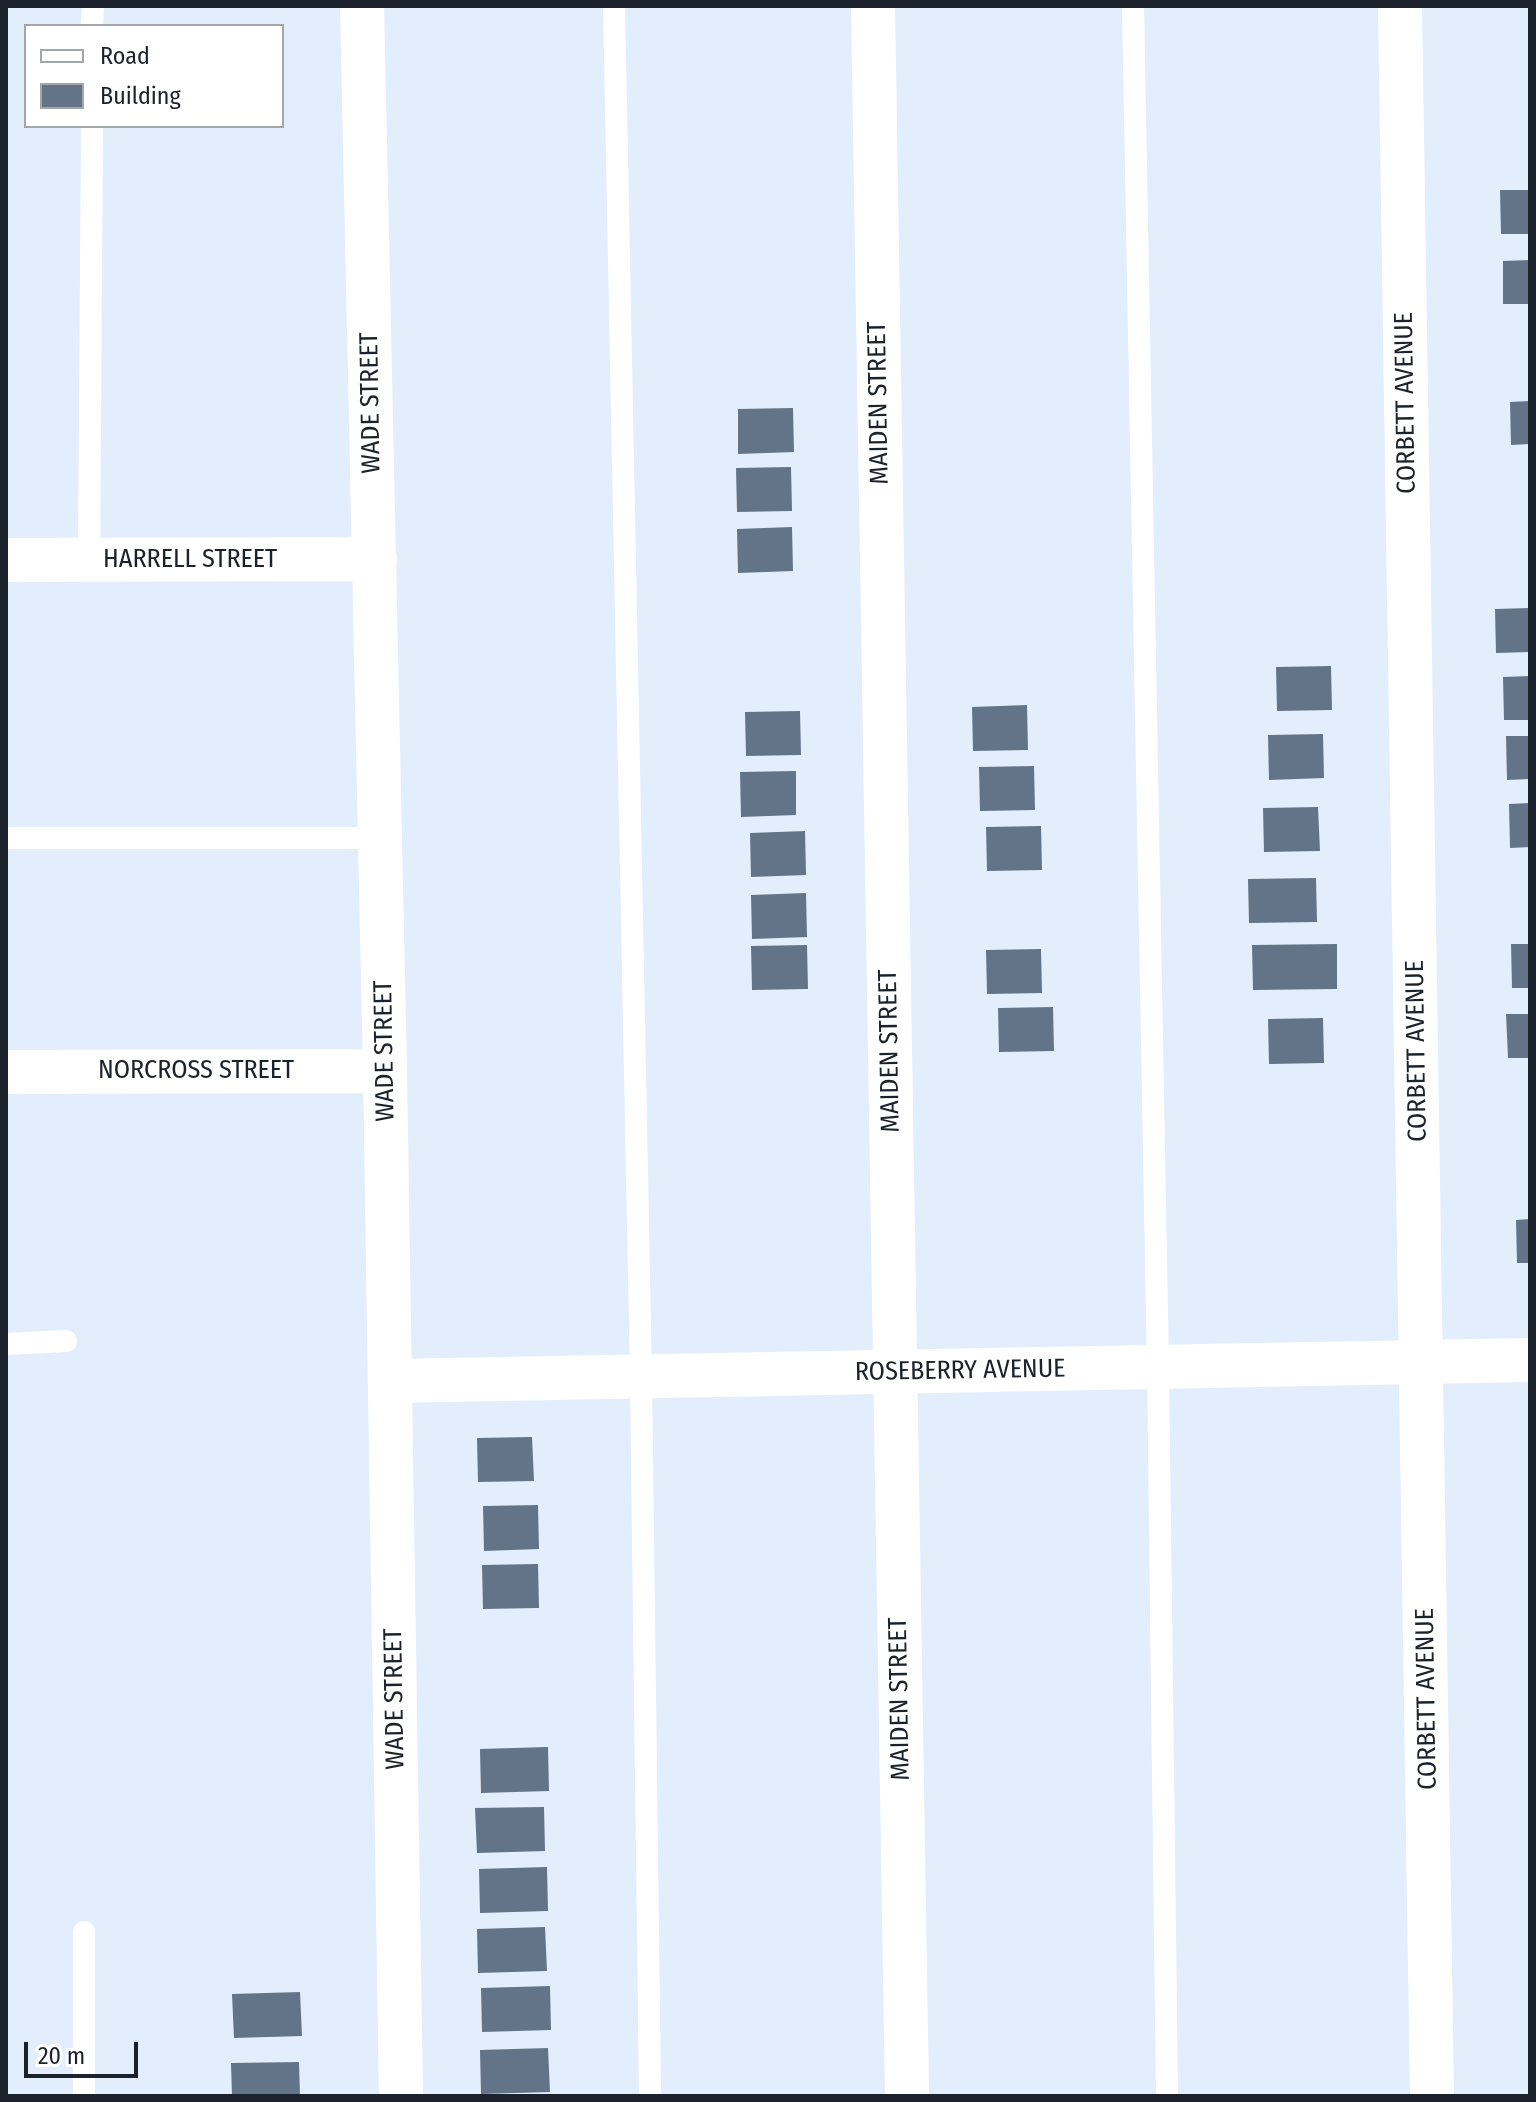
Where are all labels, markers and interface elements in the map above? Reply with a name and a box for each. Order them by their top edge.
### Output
legend [24,24,284,128]
text: Road [100,42,150,70]
text: Building [100,82,181,110]
street label: CORBETT AVENUE [1389,312,1423,494]
street label: MAIDEN STREET [862,321,896,485]
street label: WADE STREET [354,332,388,474]
street label: HARRELL STREET [103,544,277,576]
street label: CORBETT AVENUE [1400,960,1434,1142]
street label: MAIDEN STREET [873,969,907,1133]
street label: WADE STREET [368,980,402,1122]
street label: NORCROSS STREET [98,1055,294,1087]
street label: ROSEBERRY AVENUE [854,1354,1066,1388]
street label: CORBETT AVENUE [1410,1608,1444,1790]
street label: MAIDEN STREET [883,1617,917,1781]
street label: WADE STREET [378,1628,412,1770]
scale bar [28,2026,142,2076]
text: 20 m [38,2042,85,2070]

